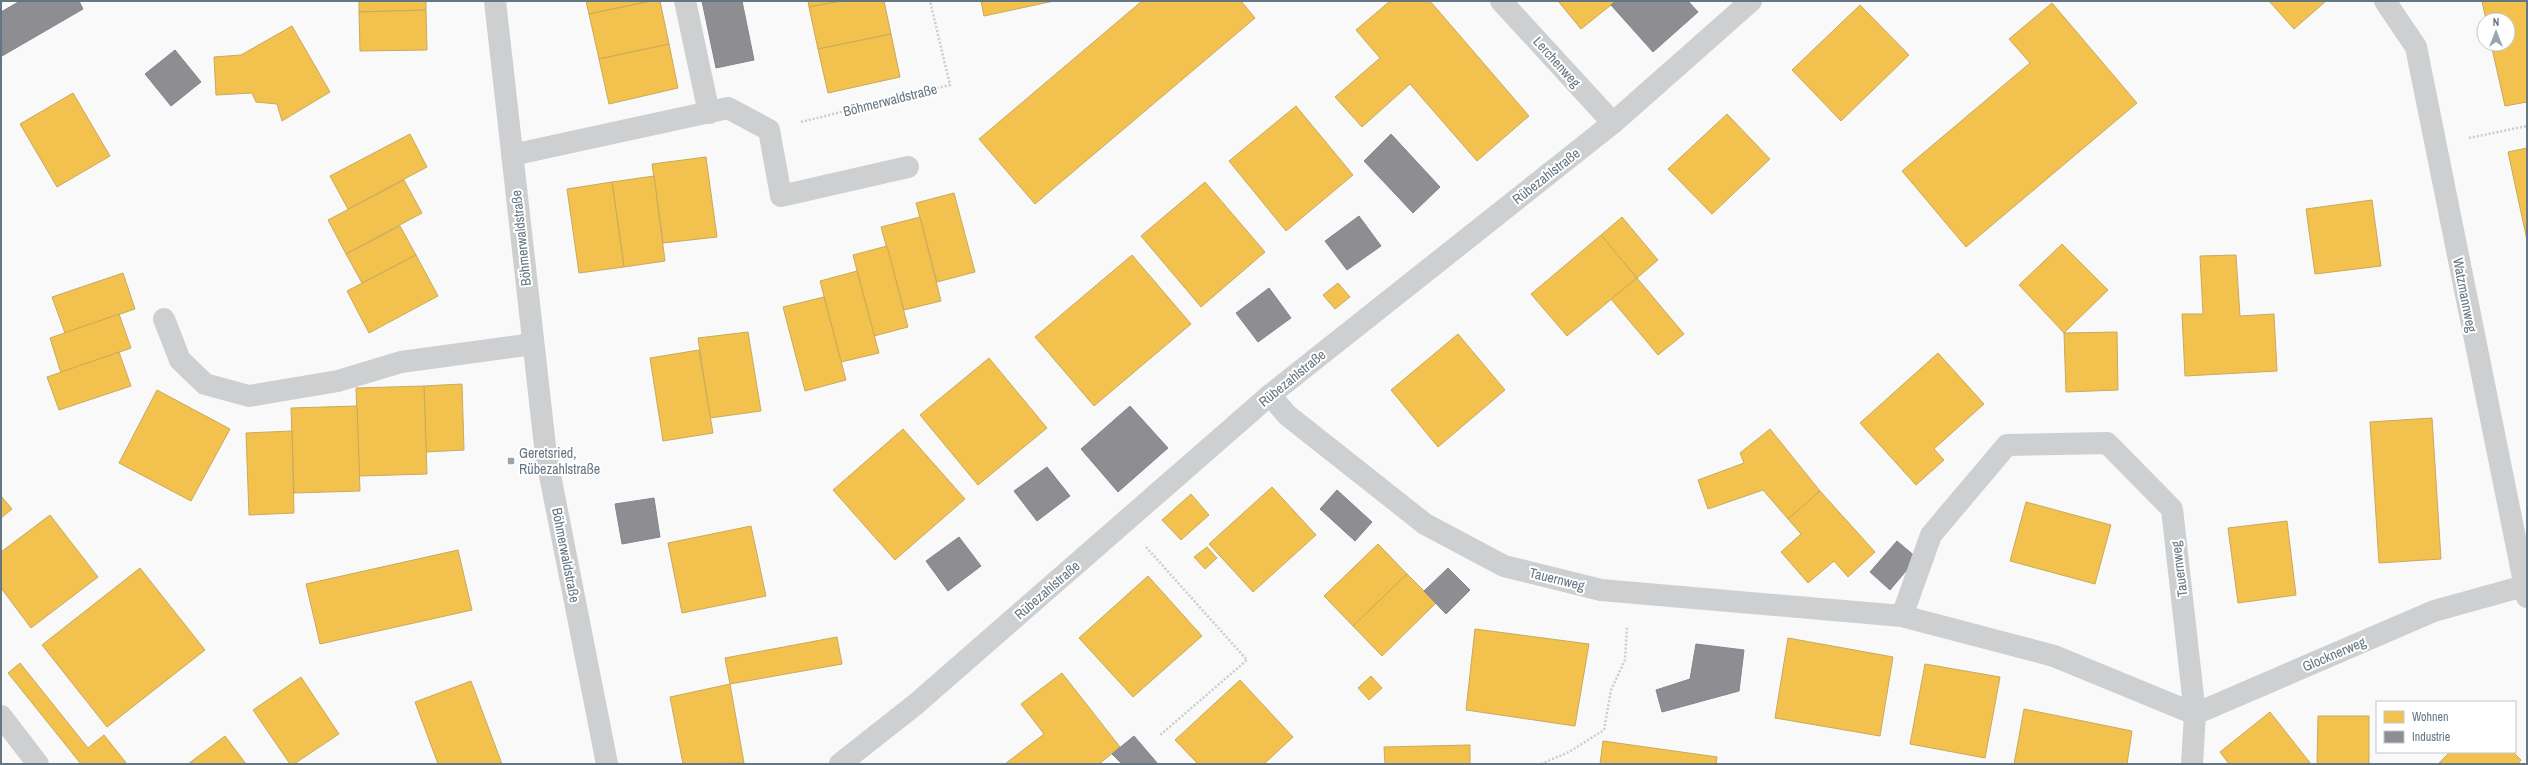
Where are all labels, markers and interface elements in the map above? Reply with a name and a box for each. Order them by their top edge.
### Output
north arrow [2476,12,2516,52]
text: N [2493,15,2499,29]
street label: Lerchenweg [1529,33,1585,92]
street label: Böhmerwaldstraße [841,80,939,120]
street label: Rübezahlstraße [1509,144,1583,208]
street label: Böhmerwaldstraße [507,189,535,287]
street label: Watzmannweg [2449,256,2481,334]
street label: Rübezahlstraße [1255,346,1329,410]
place label: Geretsried, Rübezahlstraße [519,444,600,478]
marker: Geretsried, Rübezahlstraße [506,456,516,466]
street label: Böhmerwaldstraße [548,506,584,604]
street label: Tauernweg [2167,539,2191,598]
street label: Rübezahlstraße [1011,557,1083,623]
street label: Tauernweg [1527,563,1587,595]
street label: Glocknerweg [2300,632,2369,675]
legend [2376,701,2516,753]
text: Wohnen [2412,709,2448,725]
text: Industrie [2412,729,2450,745]

